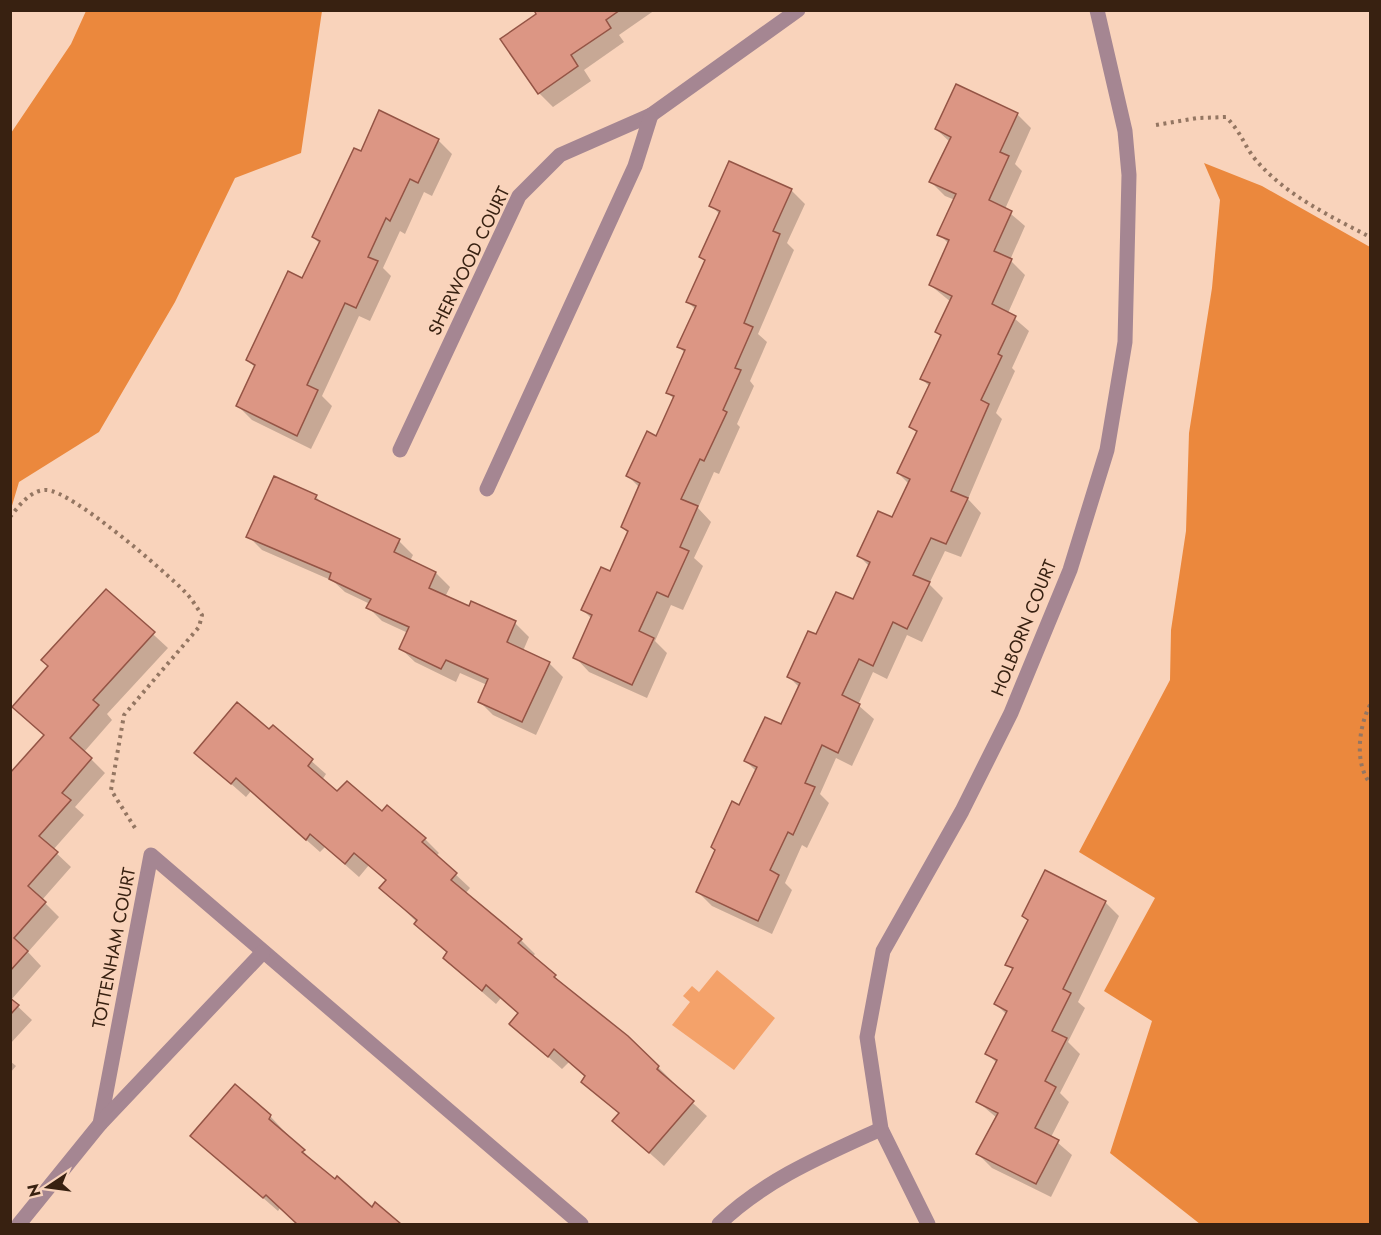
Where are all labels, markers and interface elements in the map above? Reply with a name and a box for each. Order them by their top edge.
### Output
street label: SHERWOOD COURT [422,182,517,340]
street label: HOLBORN COURT [985,555,1063,700]
street label: TOTTENHAM COURT [86,865,142,1031]
north arrow [18,1157,78,1217]
text: N [21,1181,47,1199]

